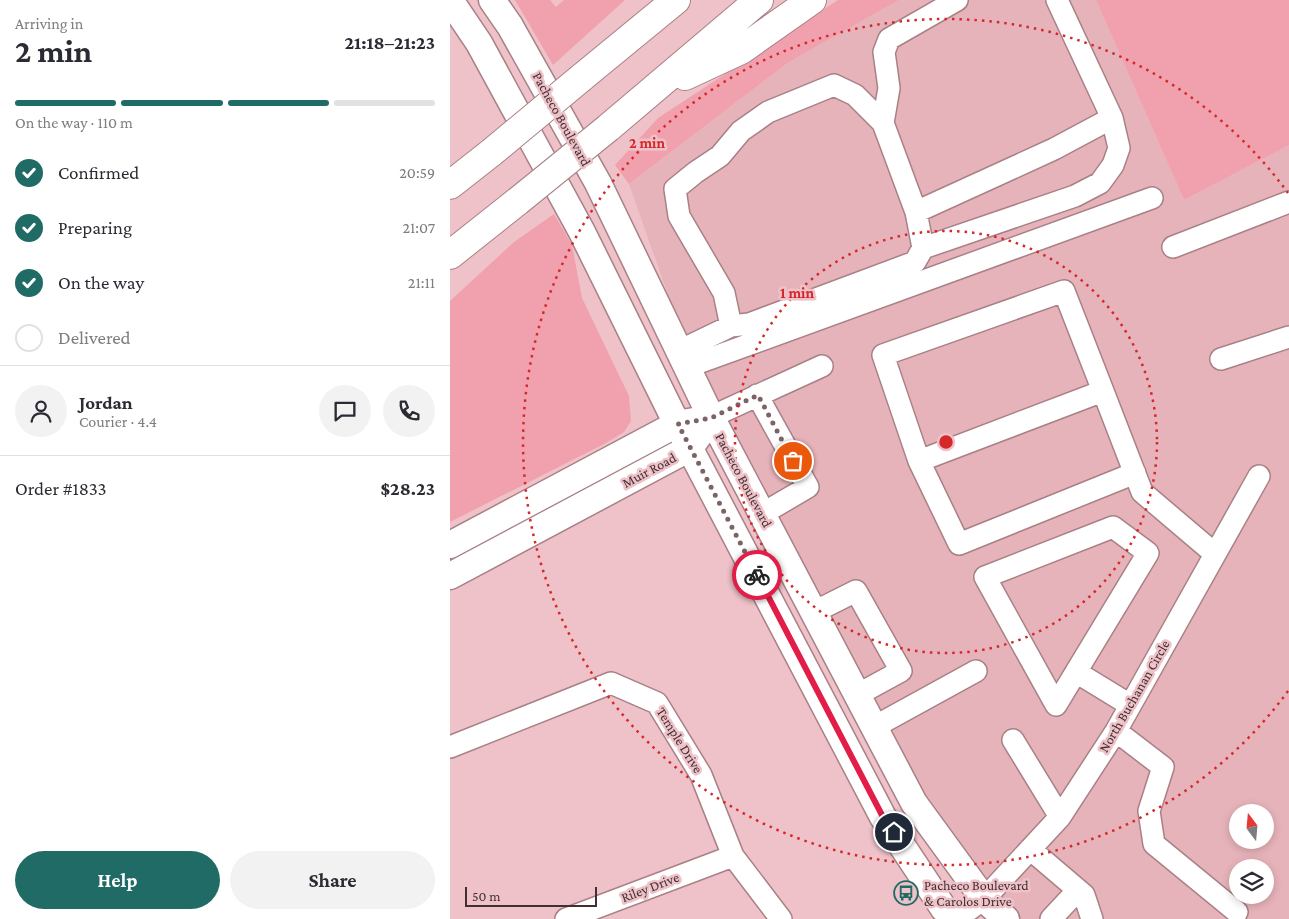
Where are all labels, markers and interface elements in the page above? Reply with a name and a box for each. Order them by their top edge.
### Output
text: Arriving in [15,15,83,32]
text: 21:18–21:23 [344,32,435,53]
text: 2 min [15,33,92,69]
street label: Pacheco Boulevard [530,69,595,169]
text: On the way · 110 m [15,114,133,131]
text: 2 min [629,135,665,151]
icon: check [15,159,43,187]
text: Confirmed [58,162,139,183]
text: 20:59 [399,164,435,181]
icon: check [15,214,43,242]
text: Preparing [58,217,132,238]
text: 21:07 [402,219,435,236]
icon: check [15,269,43,297]
text: On the way [58,272,144,293]
text: 21:11 [408,274,435,291]
text: 1 min [780,285,814,301]
text: Delivered [58,327,131,348]
button: person [15,385,67,437]
button: chat [319,385,371,437]
button: phone [383,385,435,437]
text: Jordan [79,392,133,413]
text: Courier · 4.4 [79,413,157,430]
street label: Pacheco Boulevard [712,430,776,531]
centre of rings [937,433,955,451]
pin [772,440,814,482]
icon: bag [779,447,807,475]
street label: Muir Road [619,449,679,491]
text: Order #1833 [15,478,107,499]
text: $28.23 [381,478,435,499]
courier [732,550,782,600]
icon: bike [743,561,771,589]
street label: North Buchanan Circle [1095,637,1173,755]
street label: Temple Drive [653,704,707,776]
north arrow [1229,804,1274,849]
map controls [1229,804,1274,904]
pin [873,811,915,853]
icon: home [880,818,908,846]
button: Help [15,851,220,909]
button: Share [230,851,435,909]
button: layers [1229,859,1274,904]
street label: Riley Drive [619,869,681,905]
place label: Pacheco Boulevard & Carolos Drive [924,877,1029,909]
bus stop icon: Pacheco Boulevard & Carolos Drive [893,880,919,906]
scale bar [465,884,598,907]
text: 50 m [472,888,500,904]

